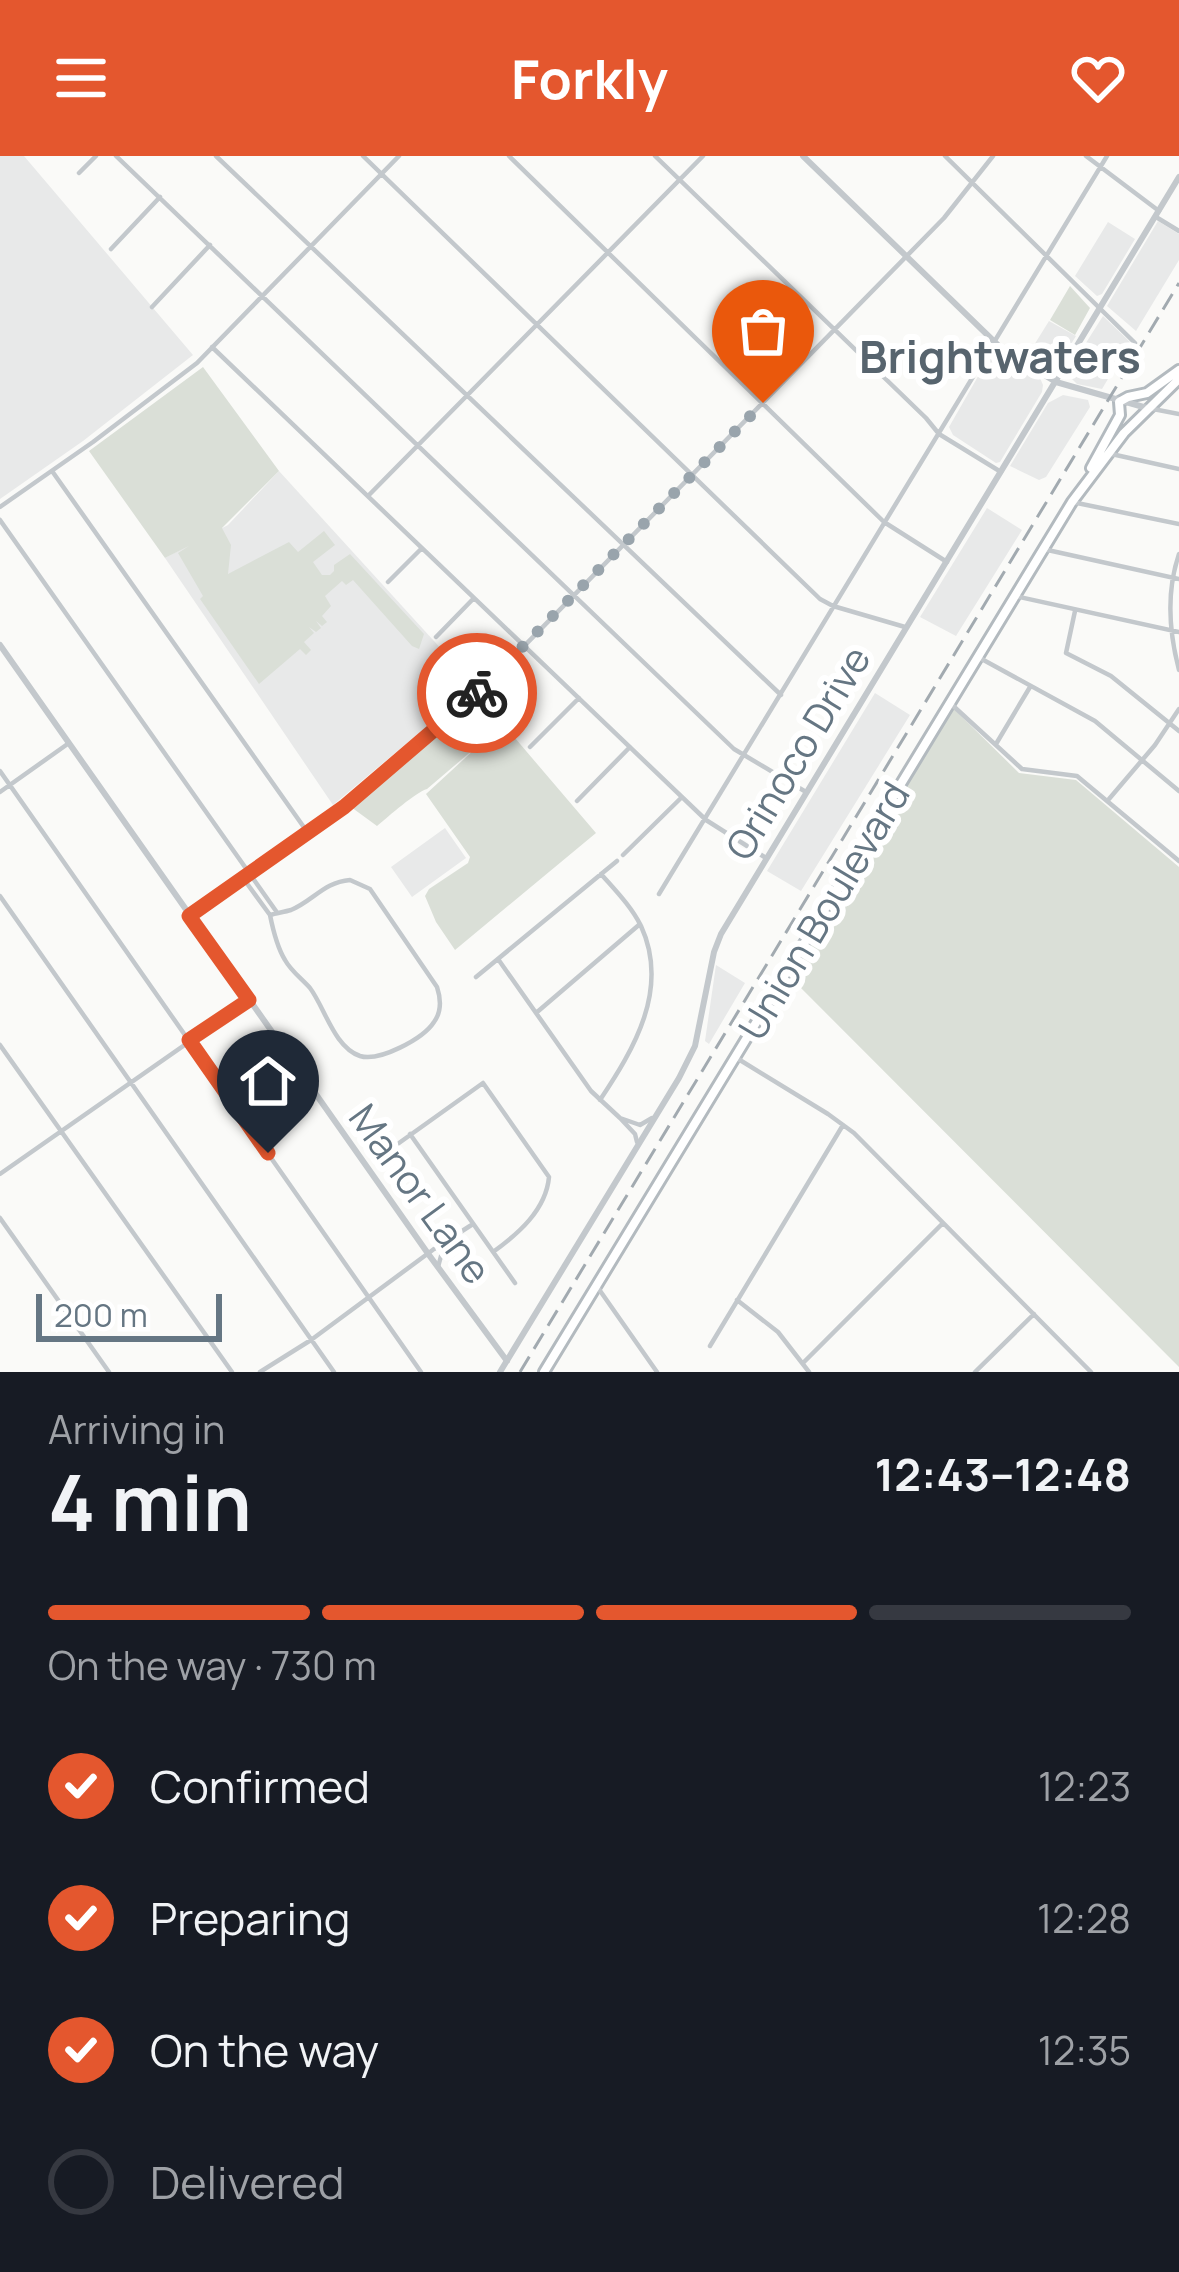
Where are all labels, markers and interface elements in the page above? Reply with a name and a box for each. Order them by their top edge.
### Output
text: Forkly [511,41,668,115]
icon: menu [48,45,114,111]
icon: heart [1065,45,1131,111]
pin [712,280,814,403]
icon: bag [730,298,796,364]
district label: Brightwaters [859,325,1141,387]
courier [417,633,537,753]
street label: Orinoco Drive [712,635,882,869]
icon: bike [444,660,510,726]
street label: Union Boulevard [725,771,921,1050]
pin [217,1030,319,1153]
icon: home [235,1048,301,1114]
street label: Manor Lane [337,1093,504,1294]
scale bar [36,1288,222,1341]
text: 200 m [54,1292,148,1337]
text: Arriving in [48,1402,225,1456]
text: 12:43–12:48 [875,1443,1131,1505]
text: 4 min [48,1448,252,1554]
text: On the way · 730 m [48,1638,377,1692]
icon: check [48,1753,114,1819]
text: Confirmed [150,1755,370,1817]
text: 12:23 [1038,1759,1131,1813]
icon: check [48,1885,114,1951]
text: Preparing [150,1887,350,1949]
text: 12:28 [1037,1891,1131,1945]
icon: check [48,2017,114,2083]
text: On the way [150,2019,379,2081]
text: 12:35 [1038,2023,1131,2077]
text: Delivered [150,2151,345,2213]

